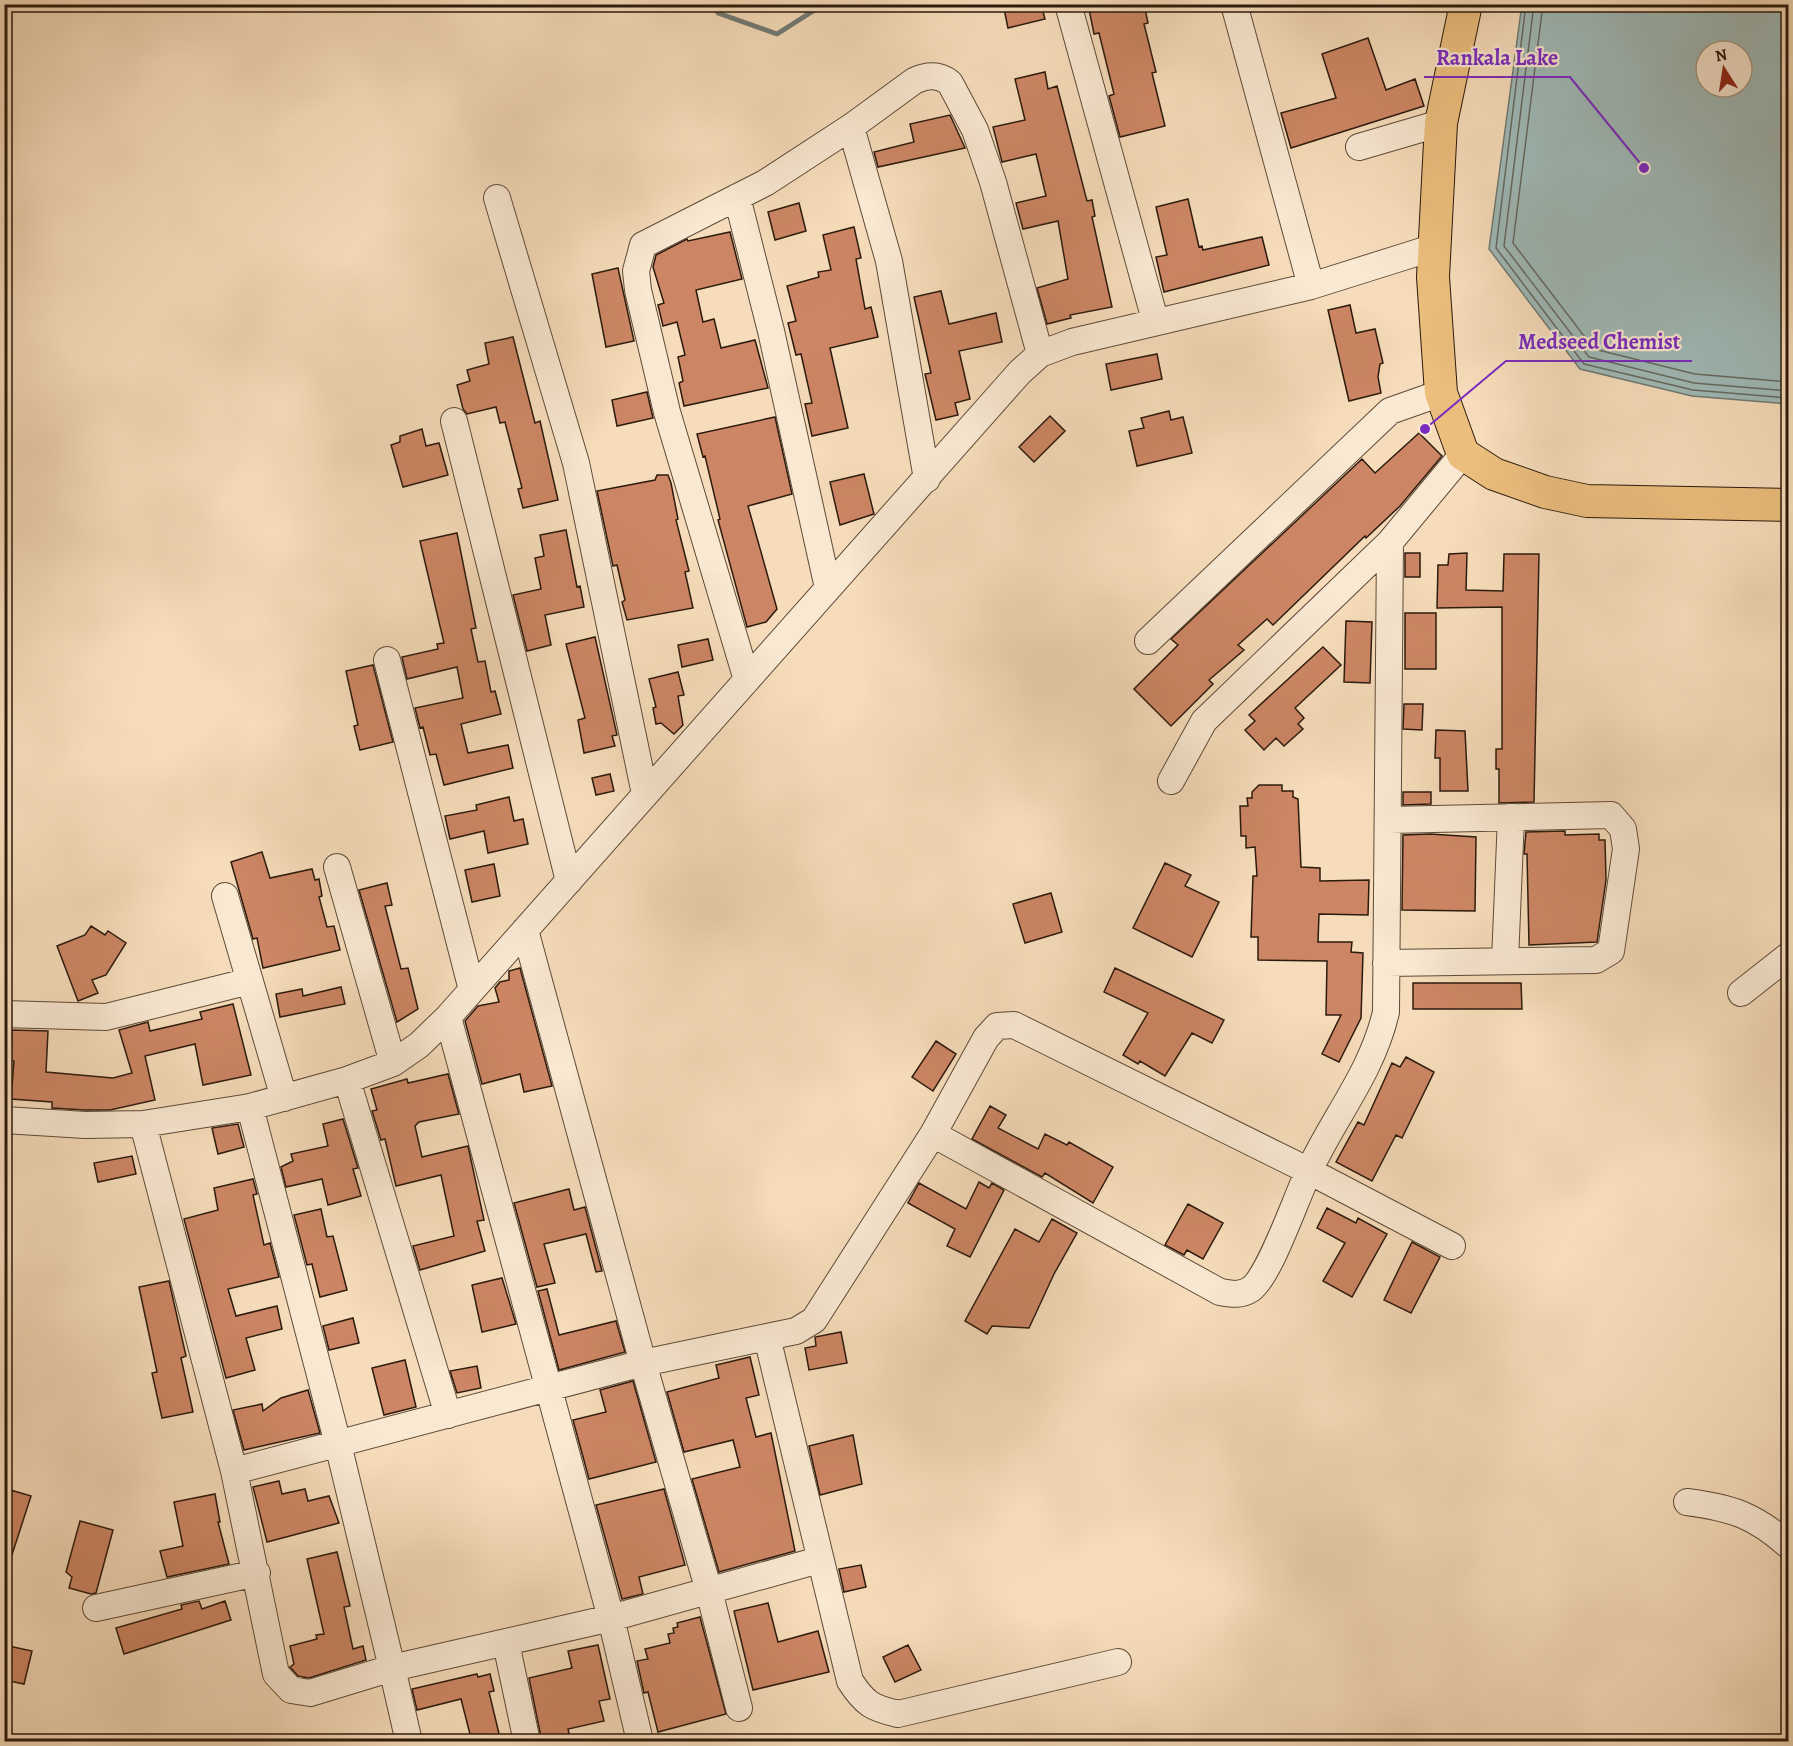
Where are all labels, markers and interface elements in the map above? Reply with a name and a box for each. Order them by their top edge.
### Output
callout: Rankala Lake [1424,37,1570,77]
north arrow [1694,39,1754,99]
text: Rankala Lake [1436,43,1558,73]
text: N [1713,43,1729,67]
callout: Medseed Chemist [1506,321,1692,361]
text: Medseed Chemist [1518,327,1681,357]

